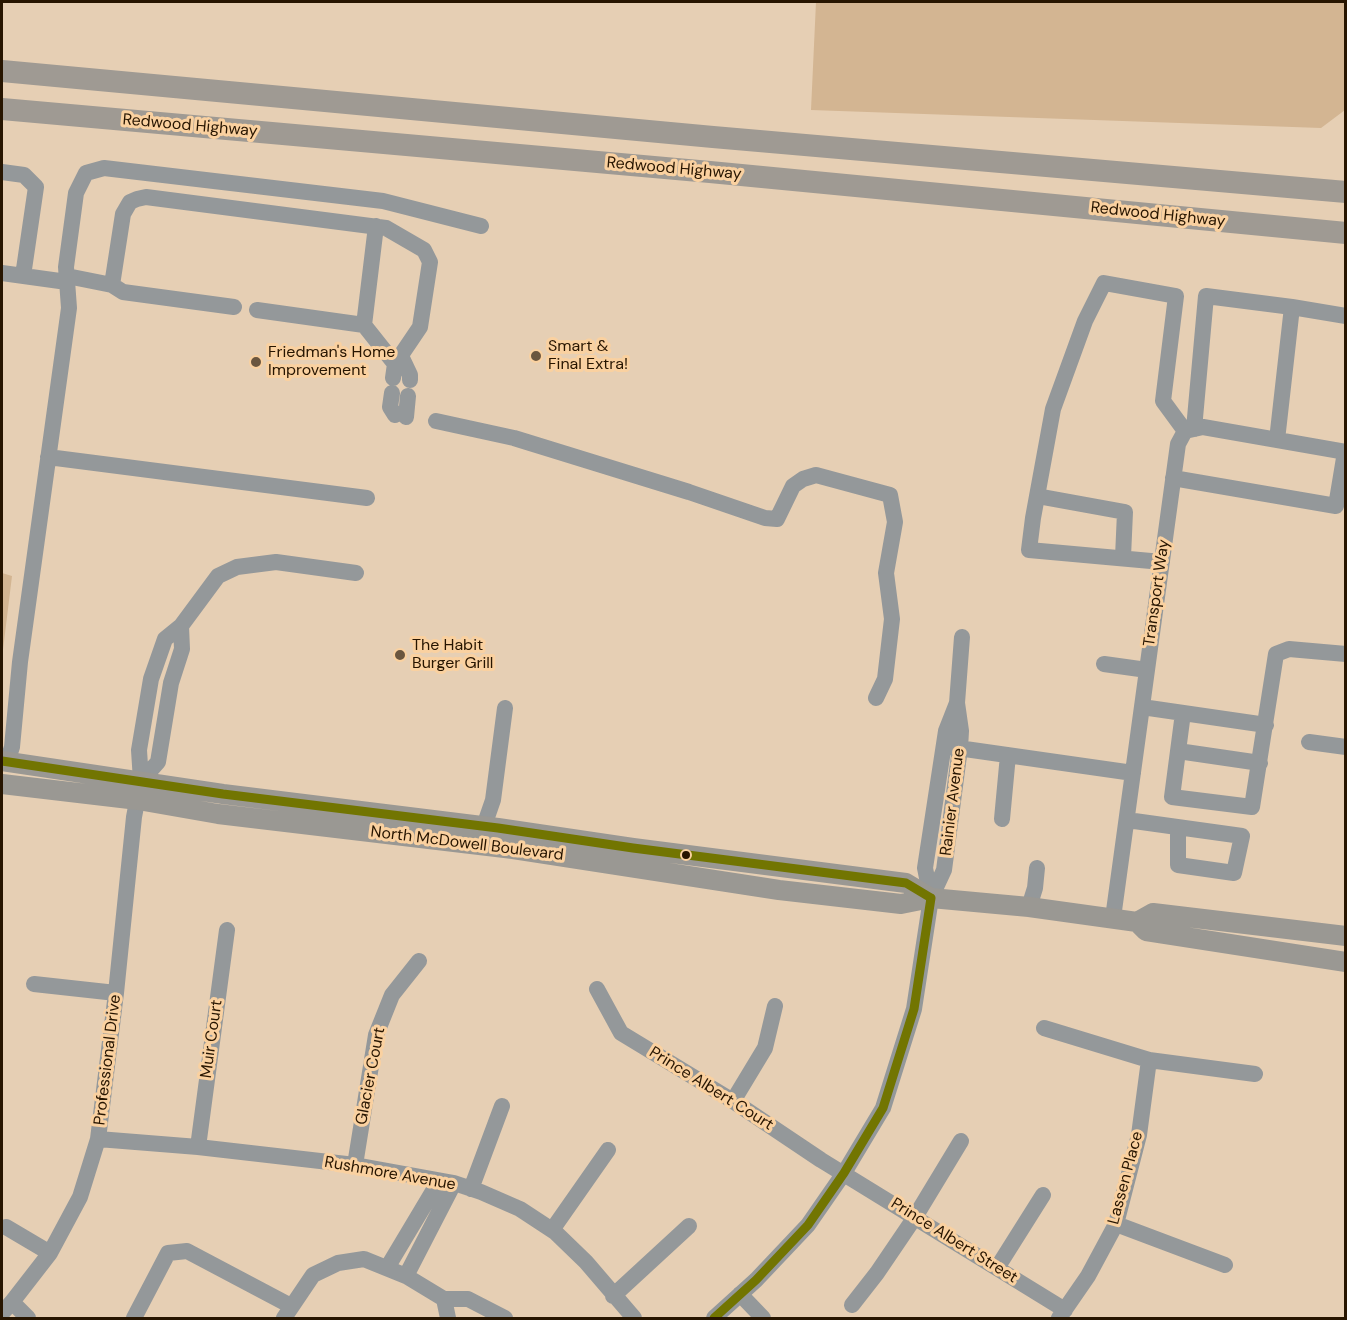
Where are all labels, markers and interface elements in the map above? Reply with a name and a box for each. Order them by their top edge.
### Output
street label: Redwood Highway [122,111,258,141]
street label: Redwood Highway [606,154,742,184]
street label: Redwood Highway [1090,198,1226,232]
place label: Smart & Final Extra! [548,337,628,375]
place label: Friedman's Home Improvement [268,343,395,381]
marker: Smart & Final Extra! [529,349,543,363]
marker: Friedman's Home Improvement [249,355,263,369]
street label: Transport Way [1140,538,1174,648]
place label: The Habit Burger Grill [412,636,493,674]
marker: The Habit Burger Grill [393,648,407,662]
street label: Rainier Avenue [937,747,969,857]
street label: North McDowell Boulevard [369,823,565,865]
unlabelled marker [680,849,692,861]
street label: Professional Drive [90,994,126,1126]
street label: Muir Court [197,999,227,1079]
street label: Glacier Court [352,1026,390,1126]
street label: Prince Albert Court [645,1043,777,1135]
street label: Lassen Place [1104,1129,1148,1227]
street label: Rushmore Avenue [323,1153,457,1195]
street label: Prince Albert Street [887,1194,1021,1288]

